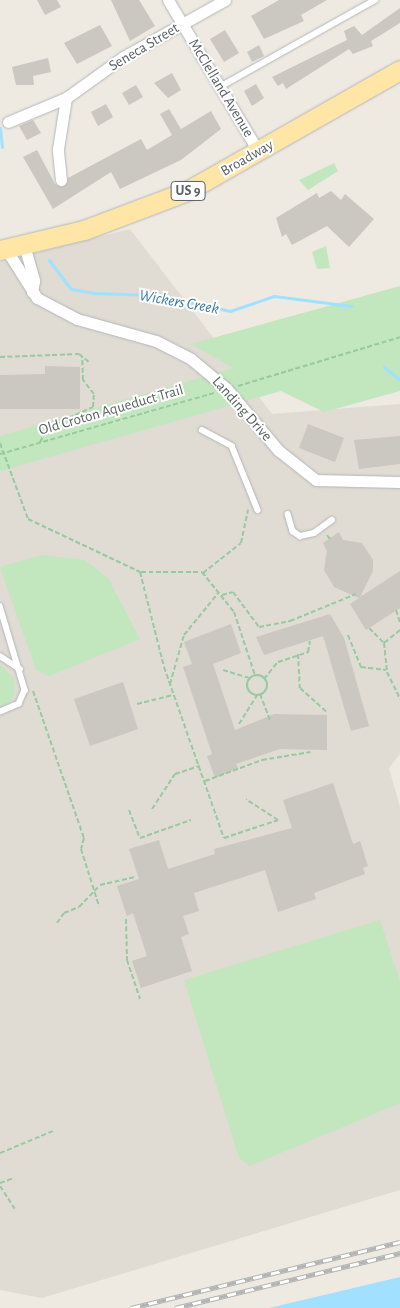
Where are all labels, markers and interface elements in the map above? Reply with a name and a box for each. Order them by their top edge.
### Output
street label: Seneca Street [106,19,182,75]
street label: McClelland Avenue [185,36,257,140]
street label: Broadway [217,136,277,180]
road number: US 9 [170,180,206,202]
water label: Wickers Creek [138,286,220,318]
street label: Landing Drive [208,373,276,445]
street label: Old Croton Aqueduct Trail [37,381,185,439]

